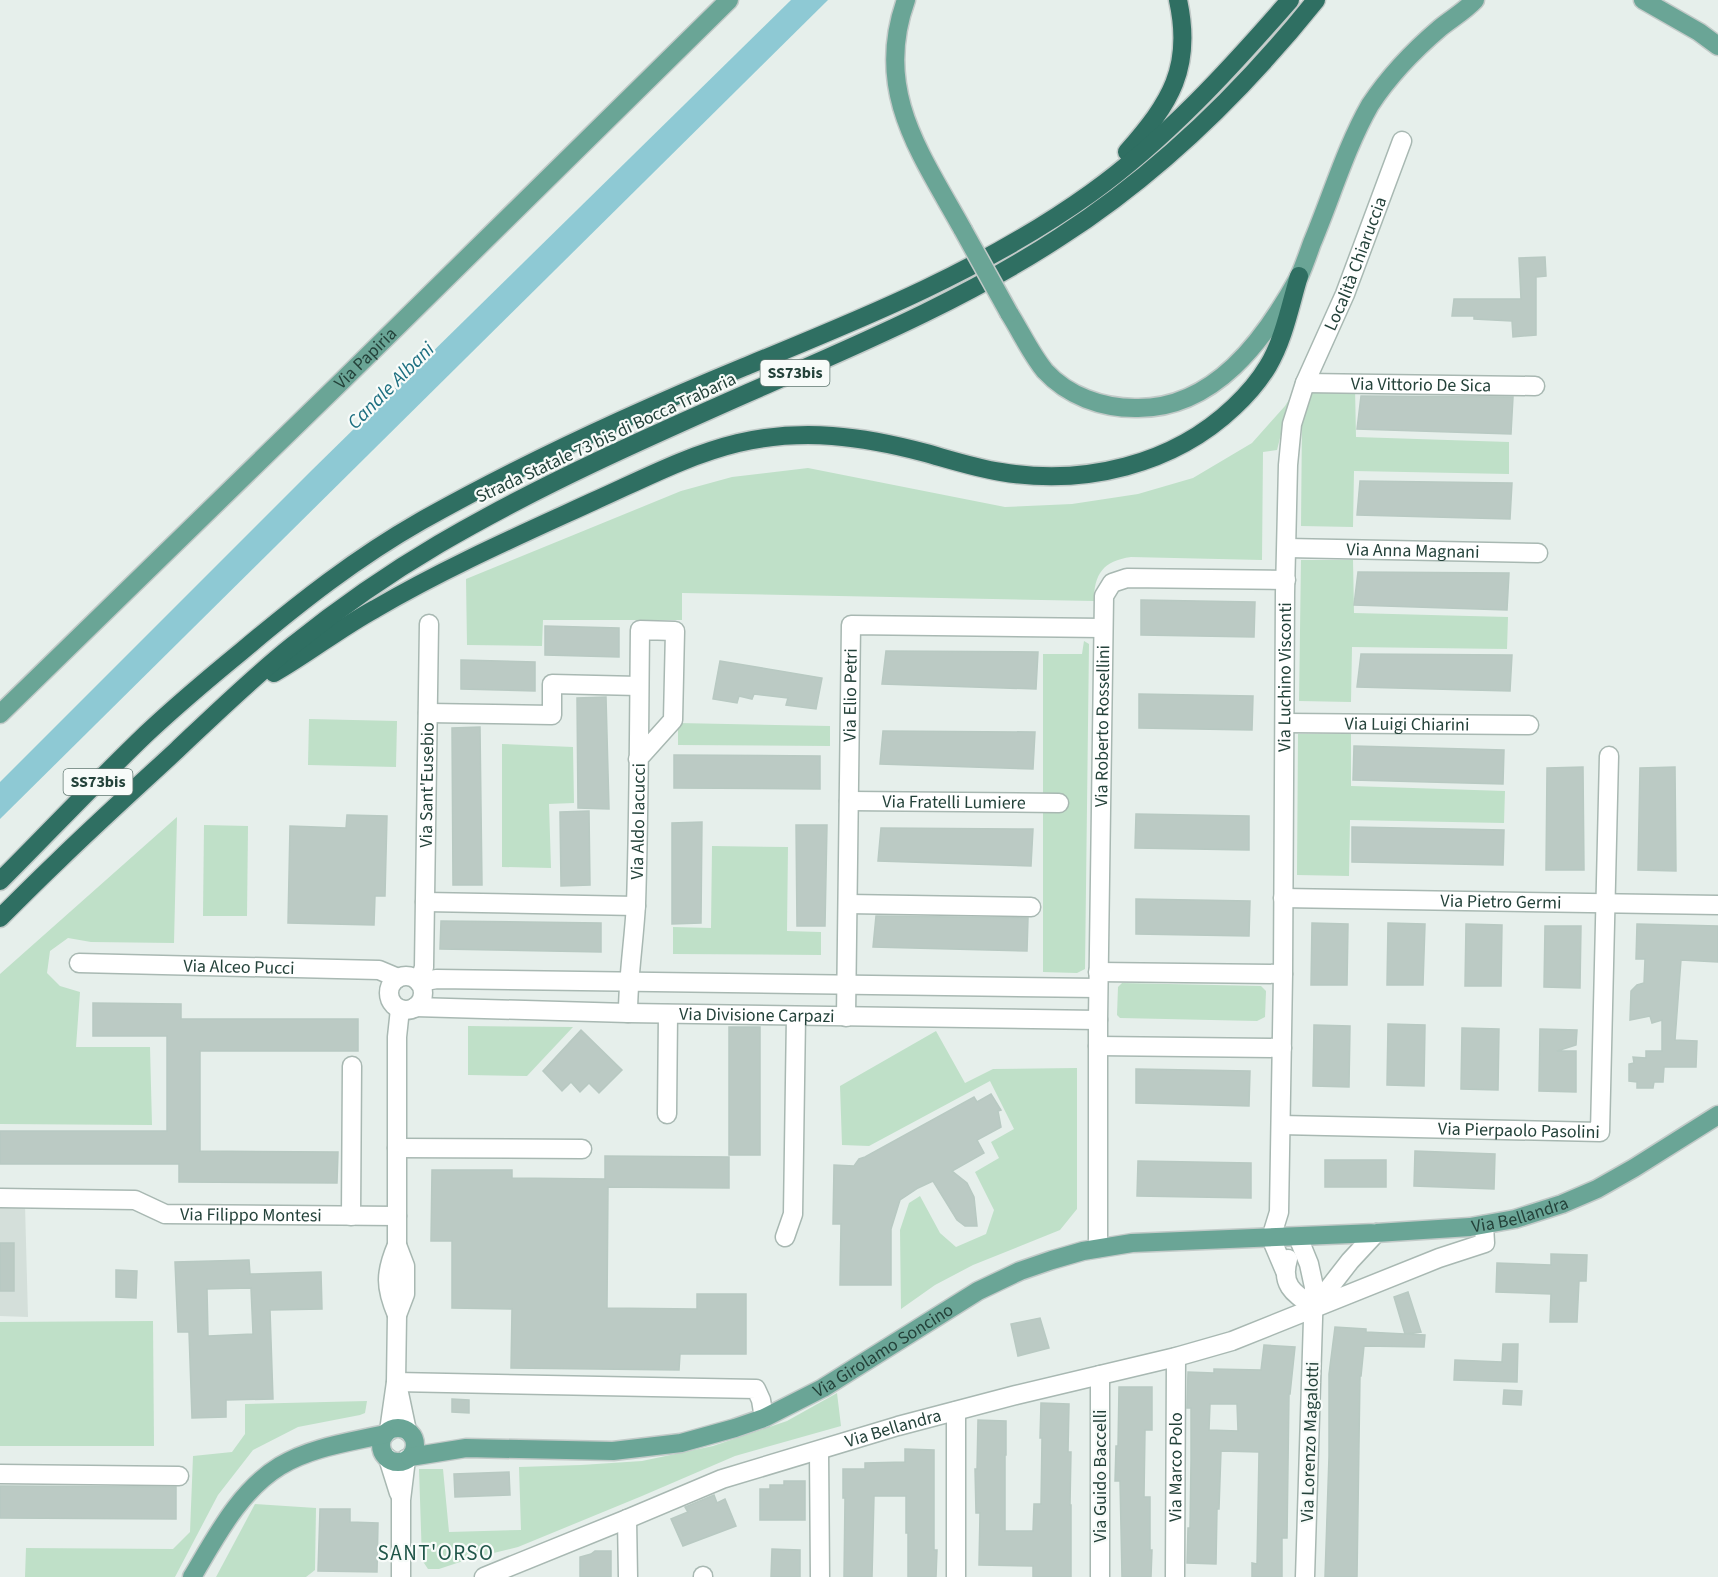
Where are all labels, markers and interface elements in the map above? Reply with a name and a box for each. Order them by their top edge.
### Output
street label: Località Chiaruccia [1318,193,1393,335]
street label: Via Papiria [328,321,402,395]
water label: Canale Albani [341,336,441,436]
road number: SS73bis [760,360,830,386]
street label: Strada Statale 73 bis di Bocca Trabaria [472,367,740,509]
street label: Via Vittorio De Sica [1351,371,1491,398]
street label: Via Anna Magnani [1346,537,1480,564]
street label: Via Luchino Visconti [1272,602,1297,752]
street label: Via Roberto Rossellini [1089,645,1116,807]
street label: Via Elio Petri [837,648,863,742]
street label: Via Luigi Chiarini [1344,711,1470,737]
street label: Via Sant'Eusebio [413,722,440,848]
street label: Via Aldo Iacucci [624,763,651,880]
road number: SS73bis [63,769,132,795]
street label: Via Fratelli Lumiere [882,789,1026,815]
street label: Via Pietro Germi [1440,888,1562,915]
street label: Via Alceo Pucci [183,953,295,981]
street label: Via Divisione Carpazi [679,1001,835,1029]
street label: Via Pierpaolo Pasolini [1438,1116,1600,1144]
street label: Via Bellandra [1470,1190,1572,1239]
street label: Via Filippo Montesi [180,1202,322,1228]
street label: Via Girolamo Soncino [809,1297,958,1404]
street label: Via Lorenzo Magalotti [1295,1361,1325,1523]
street label: Via Bellandra [842,1403,944,1454]
street label: Via Guido Baccelli [1088,1410,1113,1542]
street label: Via Marco Polo [1163,1412,1188,1522]
district label: SANT'ORSO [378,1538,494,1568]

